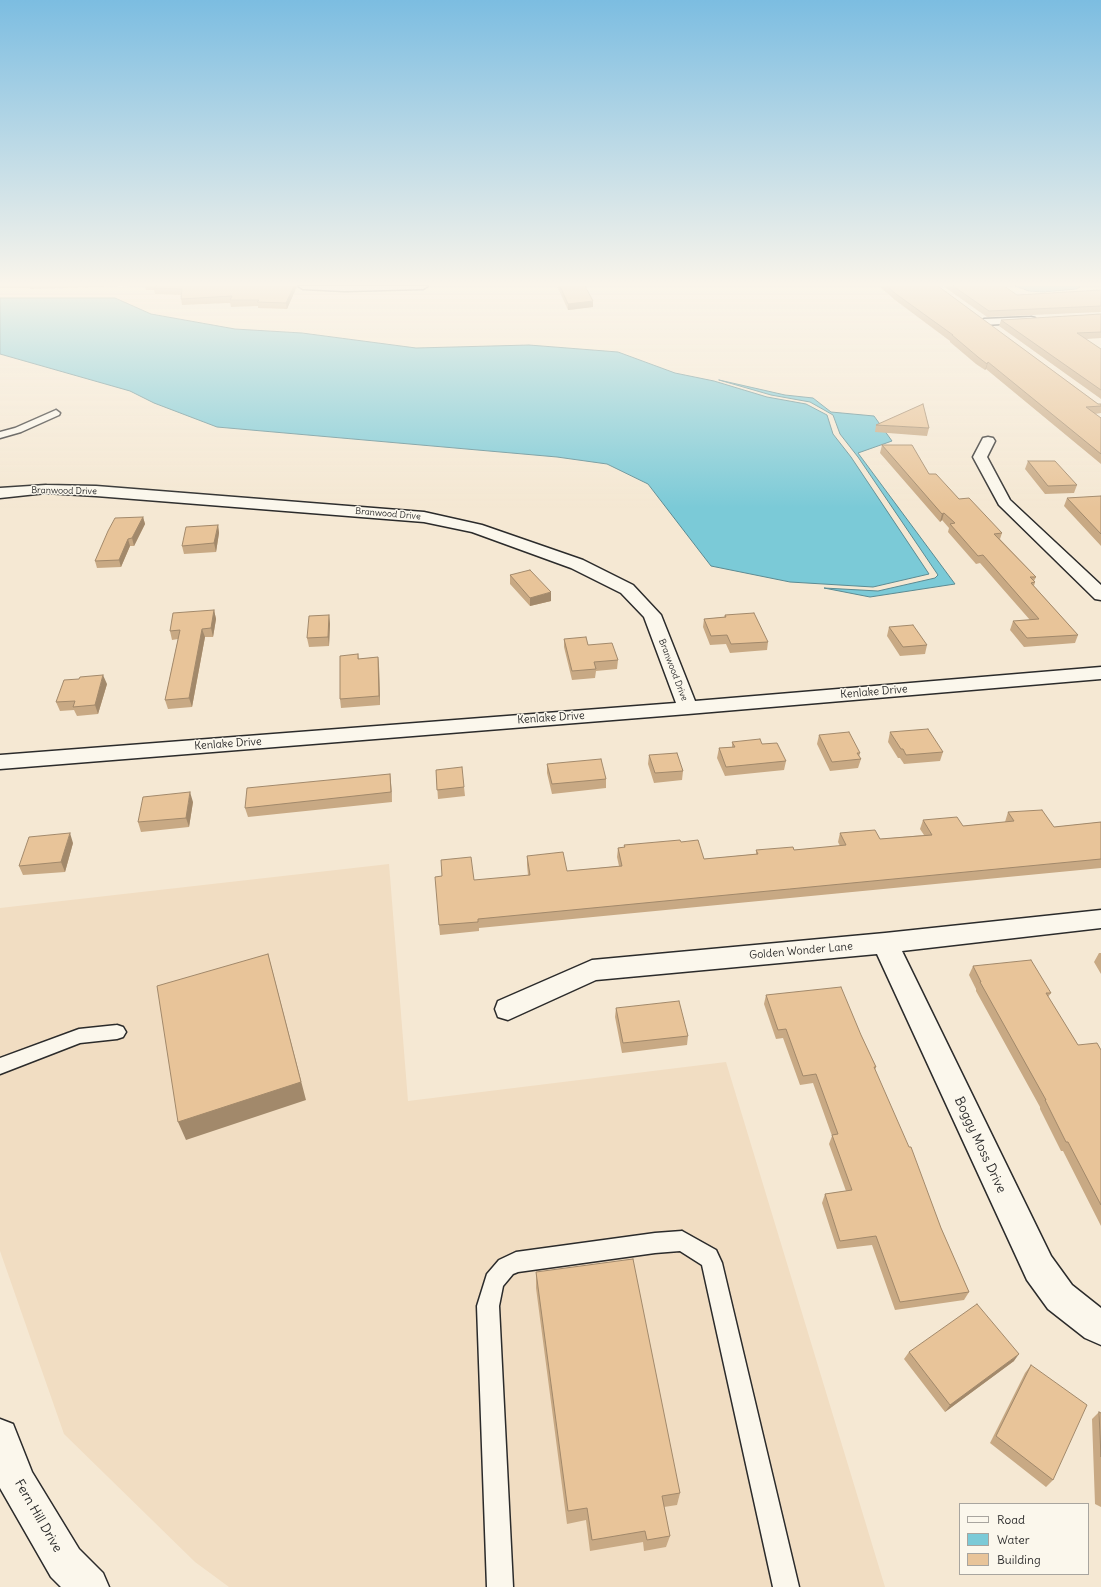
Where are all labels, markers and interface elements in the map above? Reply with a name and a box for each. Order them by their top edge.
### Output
street label: Branwood Drive [31,485,97,497]
street label: Branwood Drive [355,506,421,522]
street label: Branwood Drive [656,637,690,703]
street label: Kenlake Drive [840,682,908,702]
street label: Kenlake Drive [517,709,585,727]
street label: Kenlake Drive [194,735,262,753]
street label: Golden Wonder Lane [749,940,853,962]
street label: Boggy Moss Drive [951,1094,1009,1196]
street label: Fern Hill Drive [11,1477,65,1555]
legend [959,1503,1089,1575]
text: Road [997,1512,1025,1527]
text: Water [997,1532,1030,1547]
text: Building [997,1552,1041,1567]

